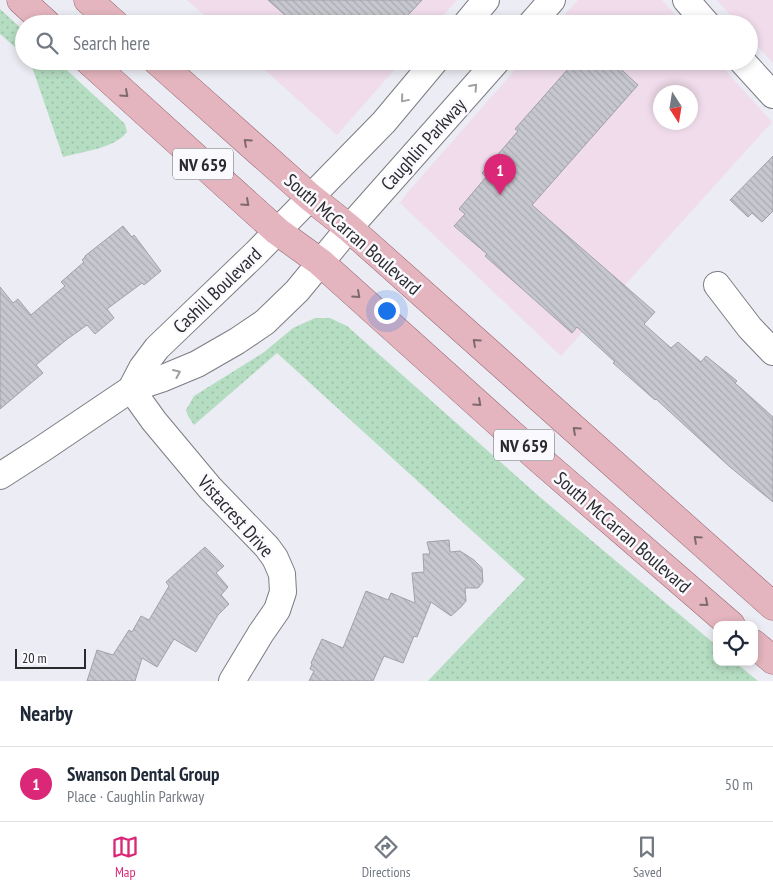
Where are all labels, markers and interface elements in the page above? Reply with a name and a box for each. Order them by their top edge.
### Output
search box [15,15,758,70]
icon: search [33,29,61,57]
text: Search here [73,31,150,55]
one-way arrow [469,83,478,92]
north arrow [653,85,698,130]
one-way arrow [120,88,129,97]
street label: Caughlin Parkway [375,92,471,195]
one-way arrow [401,93,410,102]
one-way arrow [244,138,253,147]
road number: NV 659 [173,148,233,180]
pin: 1 [484,154,516,195]
street label: South McCarran Boulevard [280,168,426,300]
one-way arrow [241,197,250,206]
street label: Cashill Boulevard [168,242,266,338]
one-way arrow [351,289,360,298]
your location [374,298,400,324]
one-way arrow [473,339,482,348]
one-way arrow [172,368,181,379]
one-way arrow [472,397,481,406]
one-way arrow [573,427,582,436]
road number: NV 659 [494,430,554,460]
street label: South McCarran Boulevard [550,466,696,598]
street label: Vistacrest Drive [192,469,279,562]
one-way arrow [694,535,703,544]
one-way arrow [699,597,708,605]
map controls [713,621,758,666]
button: locate [713,621,758,666]
scale bar [15,646,86,669]
text: 20 m [22,649,47,667]
text: Nearby [20,700,73,727]
text: Swanson Dental Group [67,762,220,786]
text: 1 [32,774,40,794]
text: 50 m [725,774,753,794]
text: Place · Caughlin Parkway [67,786,204,806]
tab: Map [111,833,139,881]
tab: Directions [362,833,410,881]
tab: Saved [633,833,662,881]

